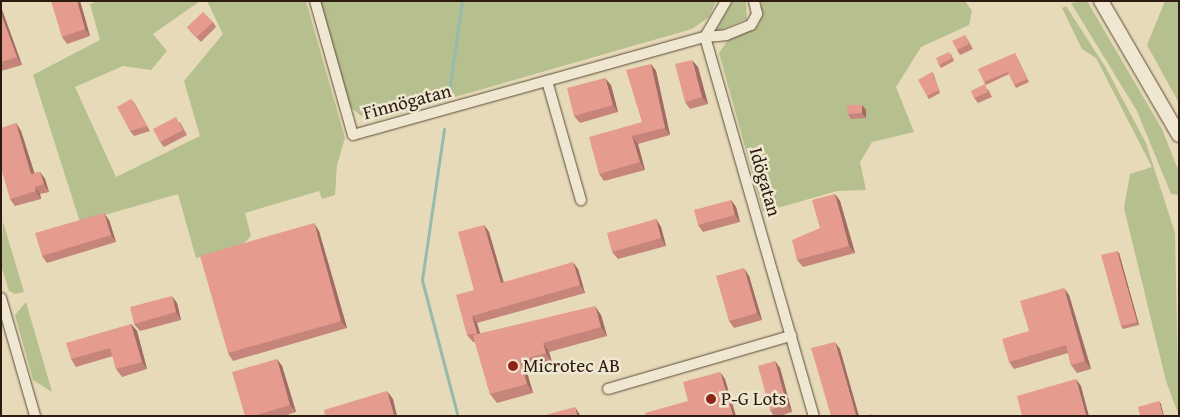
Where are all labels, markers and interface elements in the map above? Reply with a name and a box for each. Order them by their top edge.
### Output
street label: Finnögatan [360,79,454,125]
street label: Idögatan [744,145,786,219]
place label: Microtec AB [523,355,620,377]
marker: Microtec AB [507,360,519,372]
place label: P-G Lots [721,388,786,410]
marker: P-G Lots [705,393,717,405]

